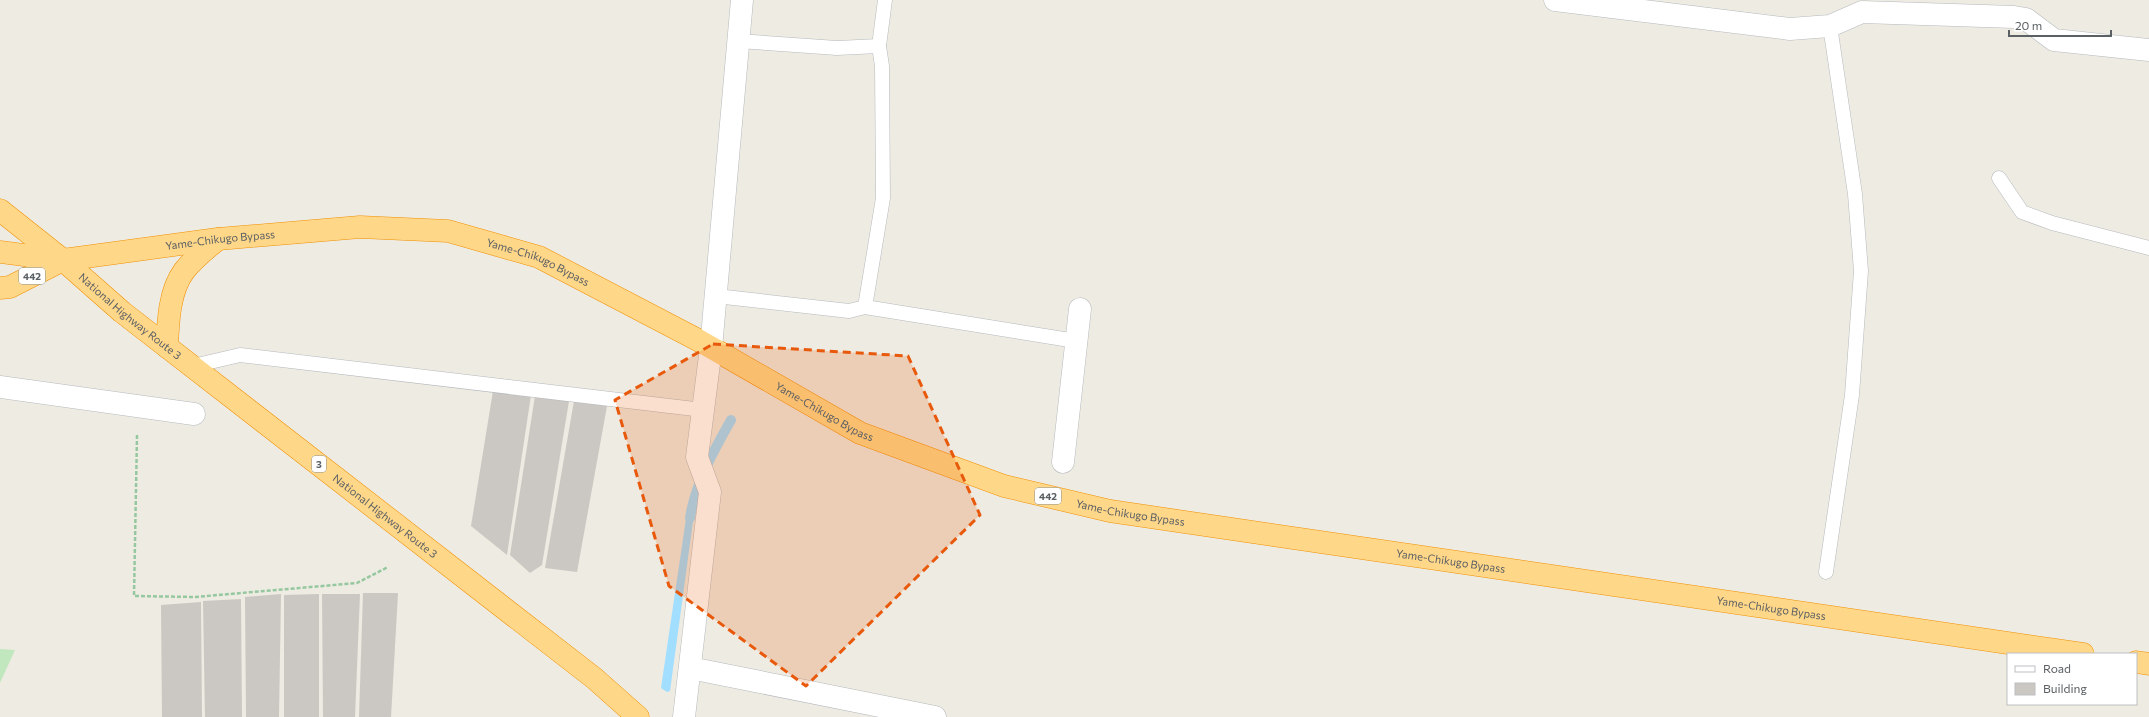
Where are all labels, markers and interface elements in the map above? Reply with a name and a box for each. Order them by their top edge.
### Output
scale bar [2009,12,2111,38]
text: 20 m [2015,18,2042,32]
street label: Yame-Chikugo Bypass [164,227,276,252]
street label: Yame-Chikugo Bypass [485,235,592,288]
road number: 442 [19,268,45,284]
street label: National Highway Route 3 [76,270,184,362]
street label: Yame-Chikugo Bypass [773,379,875,443]
road number: 3 [312,456,326,472]
street label: National Highway Route 3 [331,471,440,560]
road number: 442 [1035,488,1061,504]
street label: Yame-Chikugo Bypass [1075,496,1186,528]
street label: Yame-Chikugo Bypass [1395,546,1506,575]
street label: Yame-Chikugo Bypass [1716,593,1827,622]
legend [2007,653,2137,705]
text: Road [2043,661,2071,675]
text: Building [2043,681,2087,695]

